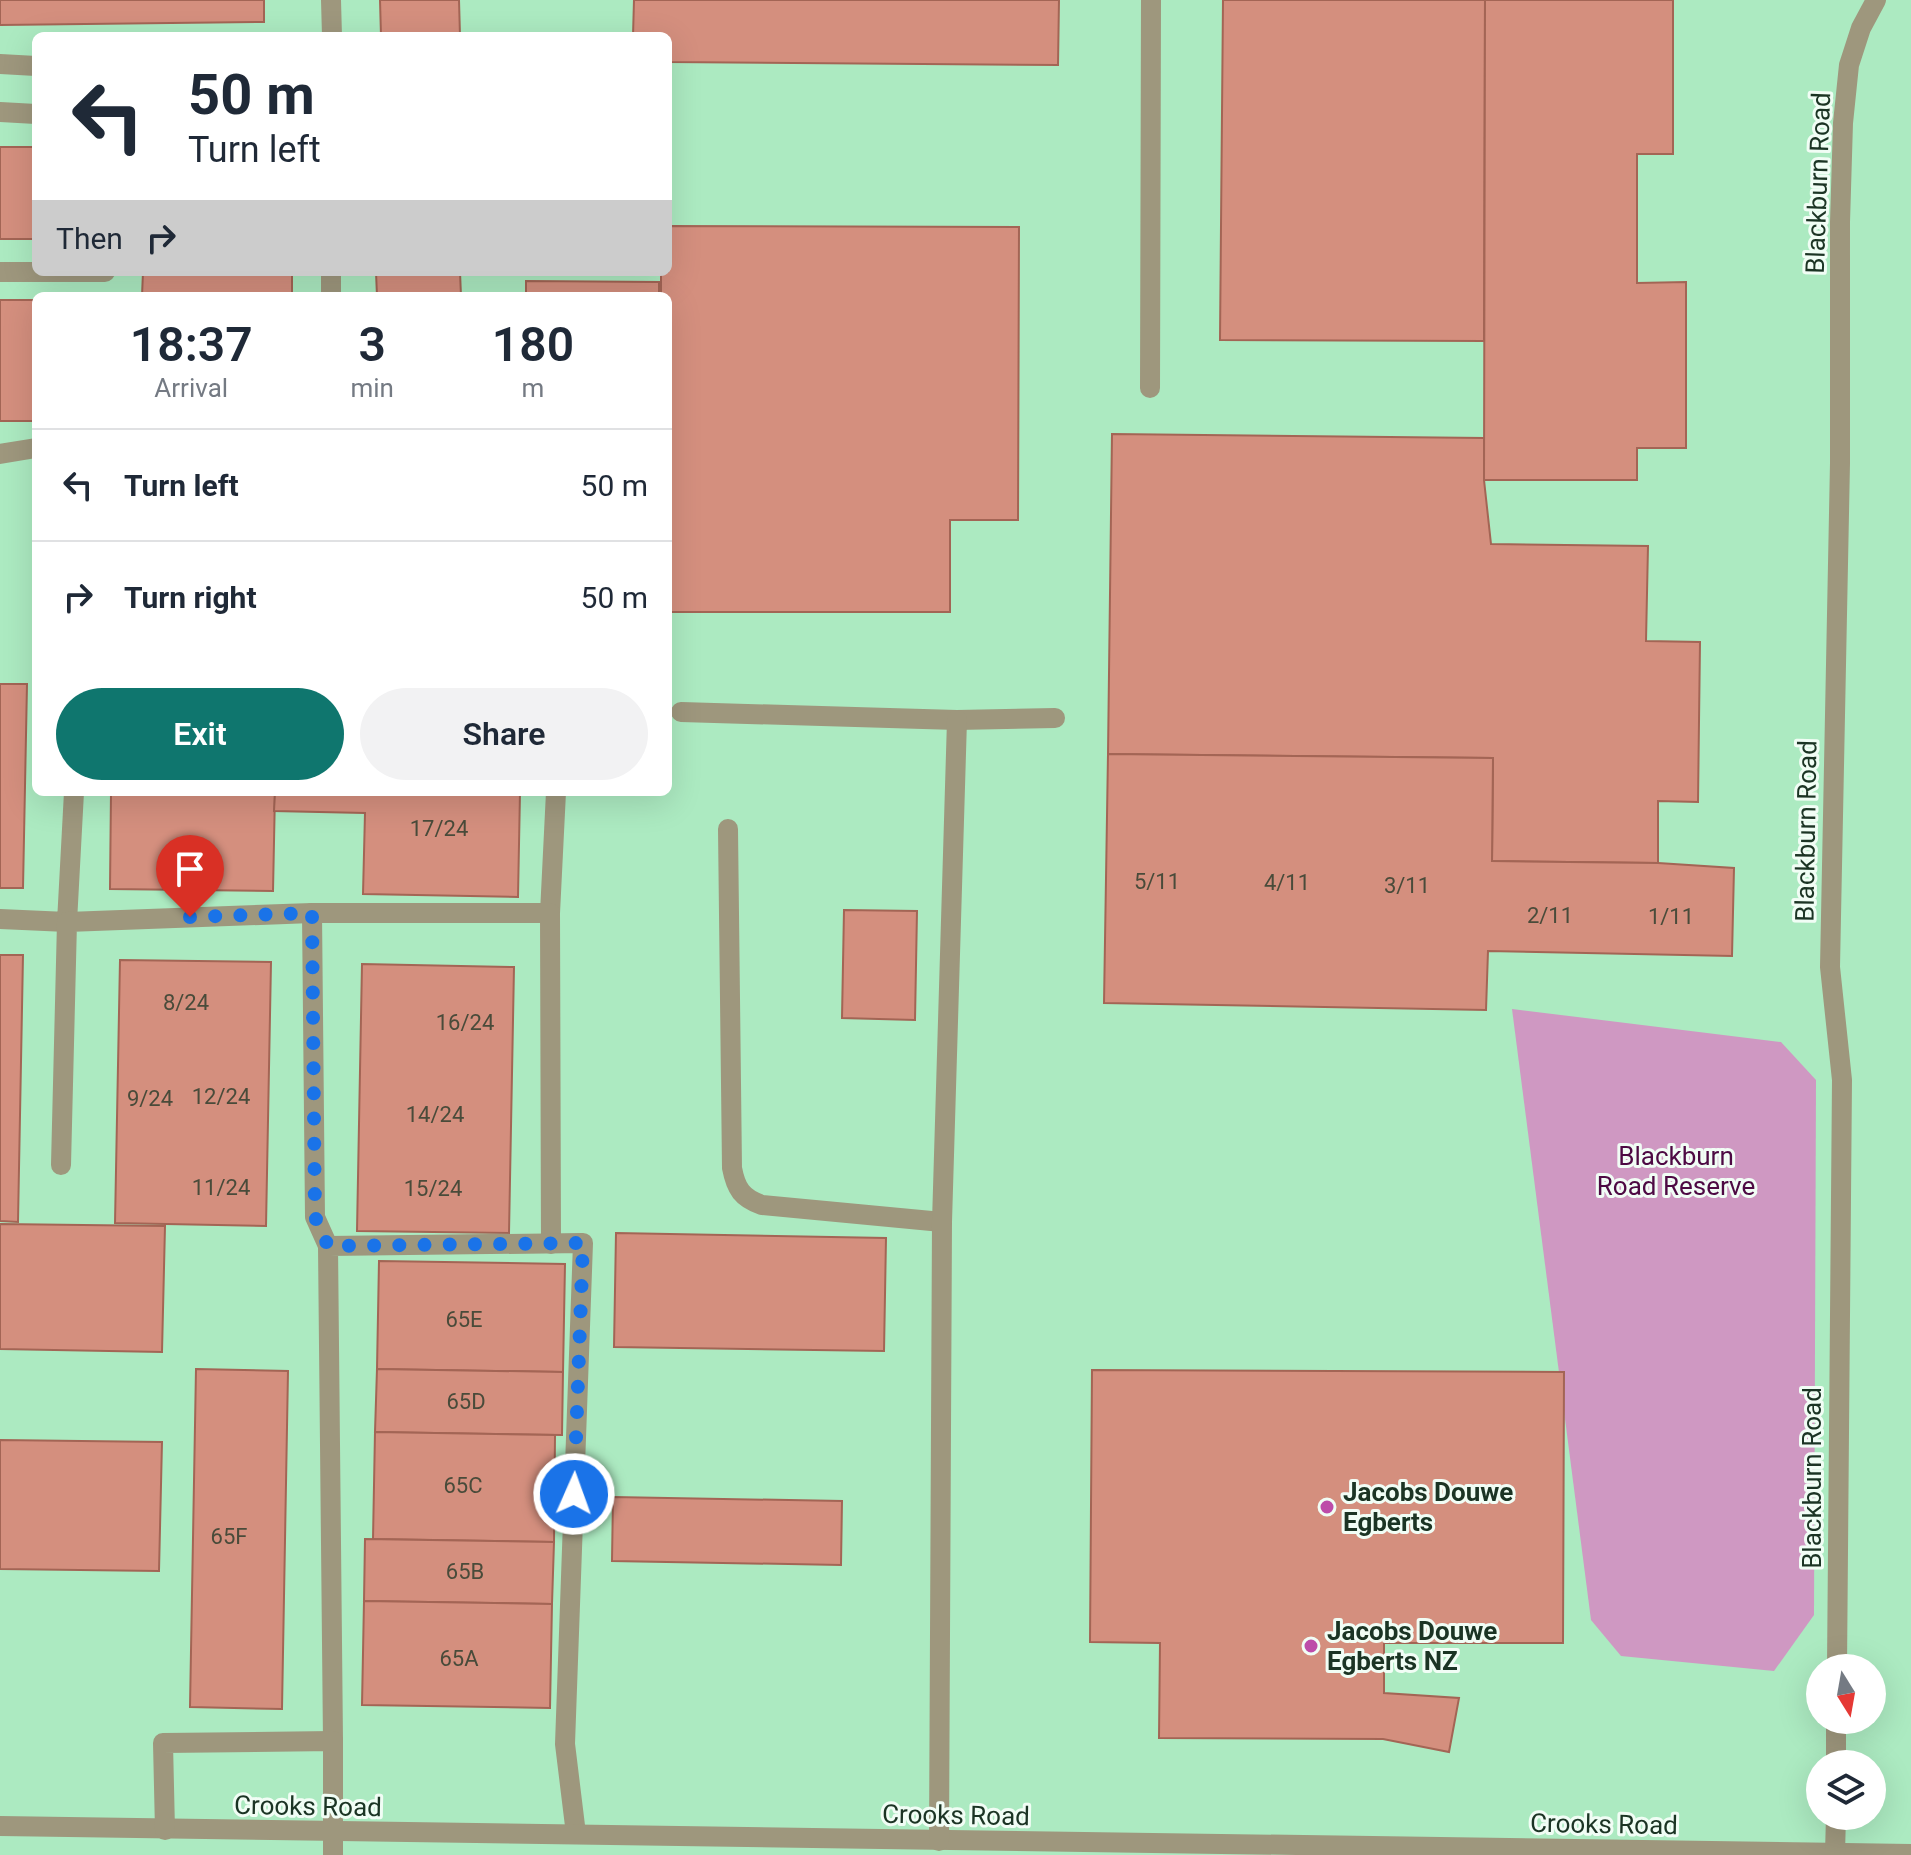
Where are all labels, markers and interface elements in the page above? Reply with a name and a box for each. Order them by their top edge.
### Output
text: 50 m [188,62,315,128]
icon: left [56,64,160,168]
street label: Blackburn Road [1800,92,1836,274]
text: Turn left [188,129,321,171]
icon: right [139,216,183,260]
text: Then [56,221,123,256]
text: 18:37 [130,316,253,373]
text: 3 [359,316,386,373]
text: 180 [492,316,574,373]
text: Arrival [154,373,228,403]
text: min [350,373,394,403]
text: m [522,373,544,403]
icon: left [56,463,100,507]
text: Turn left [124,468,239,503]
text: 50 m [581,468,648,503]
icon: right [56,575,100,619]
text: Turn right [124,580,257,615]
text: 50 m [581,580,648,615]
button: Exit [56,688,344,780]
button: Share [360,688,648,780]
street label: Blackburn Road [1789,740,1823,922]
house number: 17/24 [410,816,468,841]
pin [156,835,224,917]
icon: arrive [168,847,212,891]
house number: 5/11 [1134,869,1180,894]
house number: 4/11 [1264,870,1310,895]
house number: 3/11 [1384,873,1430,898]
house number: 2/11 [1527,903,1573,928]
house number: 1/11 [1648,904,1694,929]
house number: 8/24 [163,990,209,1015]
house number: 16/24 [436,1010,494,1035]
house number: 12/24 [192,1084,250,1109]
house number: 9/24 [127,1086,173,1111]
house number: 14/24 [406,1102,464,1127]
park label: Blackburn Road Reserve [1597,1141,1755,1201]
house number: 11/24 [192,1175,250,1200]
house number: 15/24 [404,1176,462,1201]
house number: 65E [445,1307,483,1332]
street label: Blackburn Road [1797,1387,1827,1569]
house number: 65D [446,1389,486,1414]
position arrow [532,1452,616,1536]
house number: 65C [443,1473,483,1498]
place label: Jacobs Douwe Egberts [1343,1477,1513,1537]
marker: Jacobs Douwe Egberts [1318,1498,1336,1516]
house number: 65F [211,1524,247,1549]
house number: 65B [446,1559,484,1584]
place label: Jacobs Douwe Egberts NZ [1327,1616,1497,1676]
marker: Jacobs Douwe Egberts NZ [1302,1637,1320,1655]
house number: 65A [439,1646,479,1671]
north arrow [1806,1654,1886,1734]
map controls [1806,1654,1886,1830]
button: layers [1806,1750,1886,1830]
street label: Crooks Road [234,1790,382,1822]
street label: Crooks Road [882,1799,1030,1831]
street label: Crooks Road [1530,1808,1678,1840]

